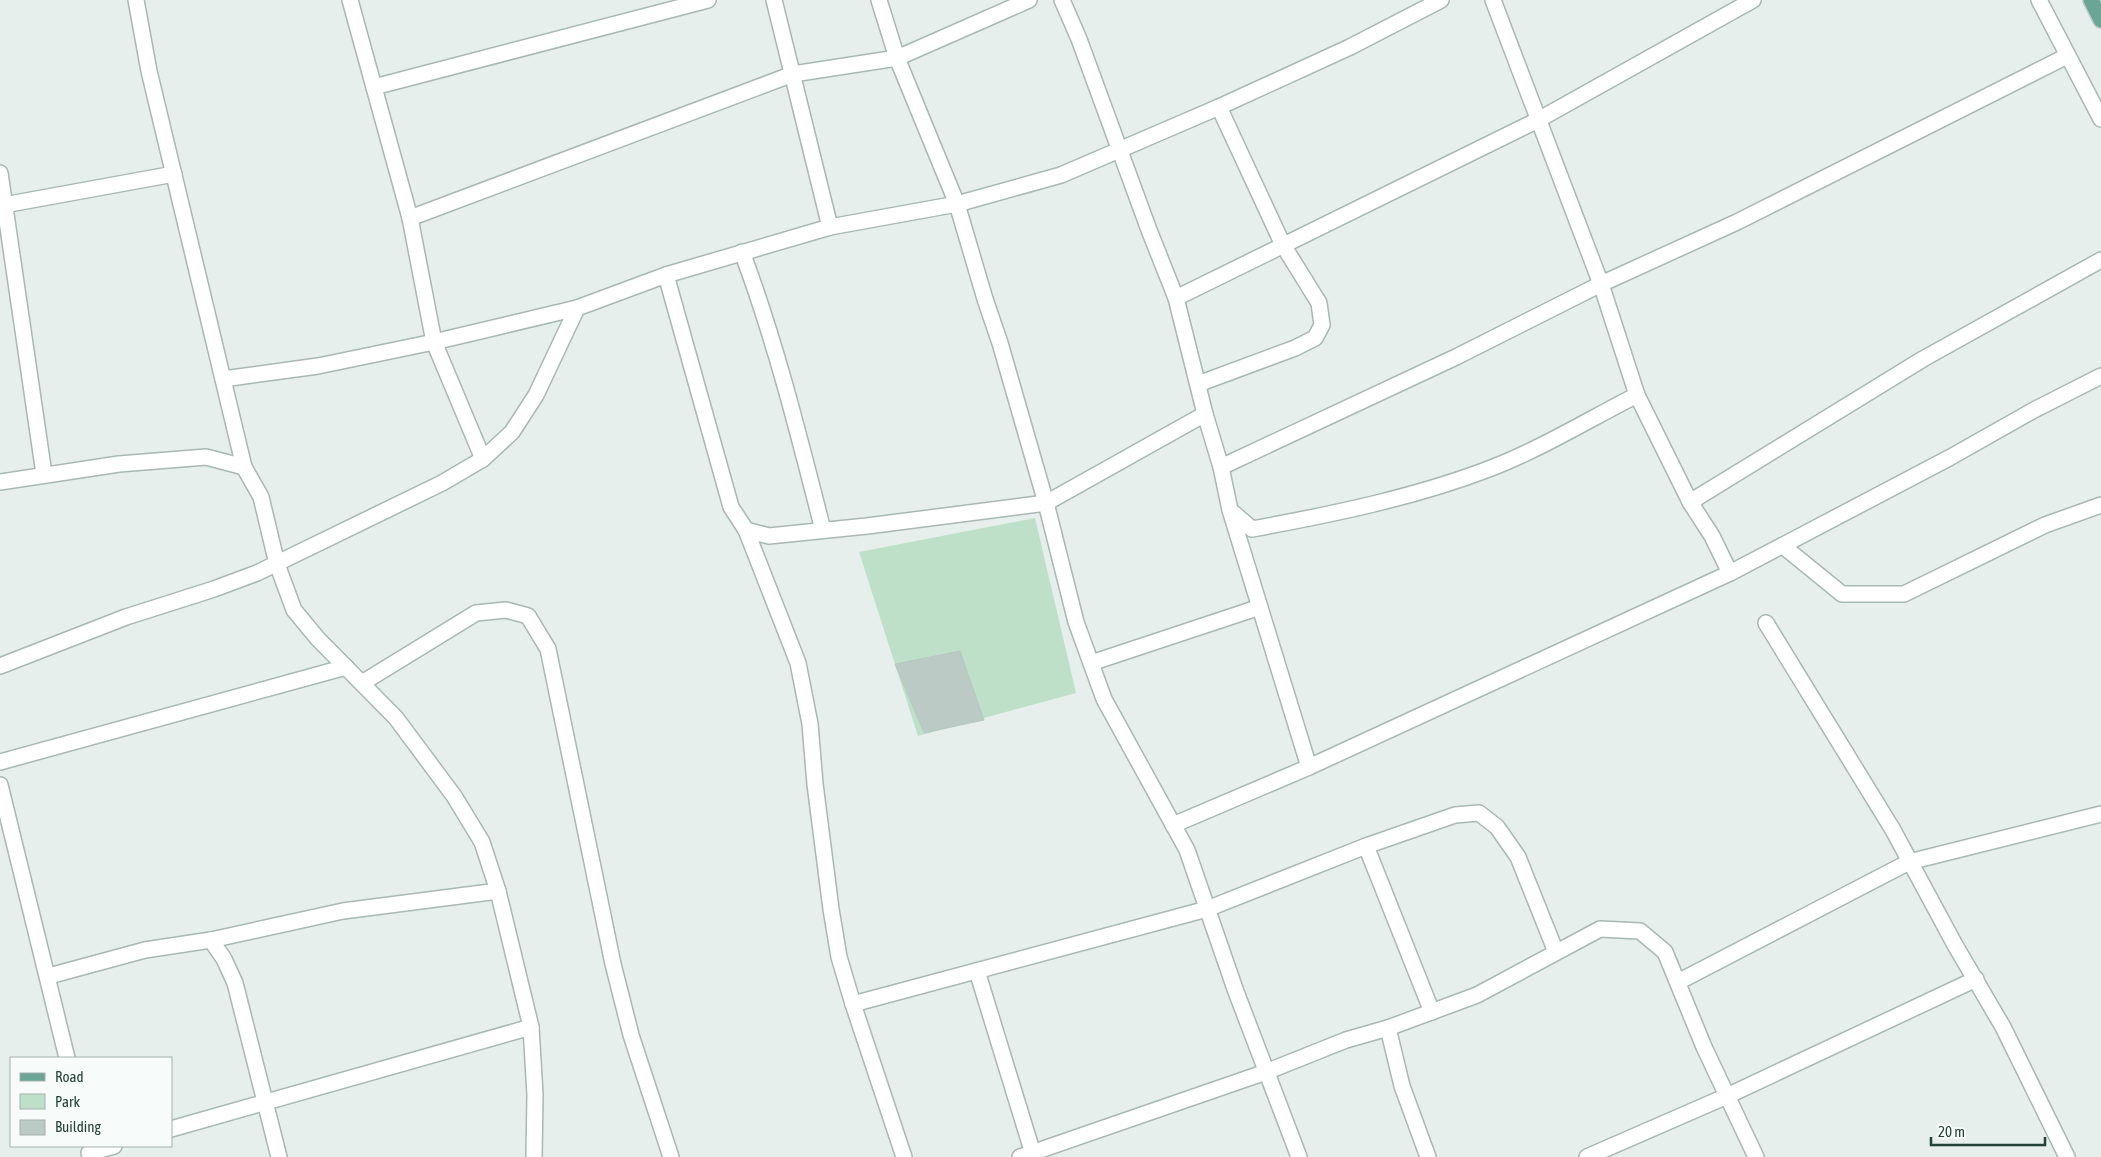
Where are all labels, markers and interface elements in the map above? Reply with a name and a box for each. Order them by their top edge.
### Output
legend [10,1057,172,1147]
text: Road [55,1068,84,1085]
text: Park [55,1093,80,1110]
scale bar [1931,1114,2045,1146]
text: Building [55,1118,101,1135]
text: 20 m [1938,1123,1965,1140]

